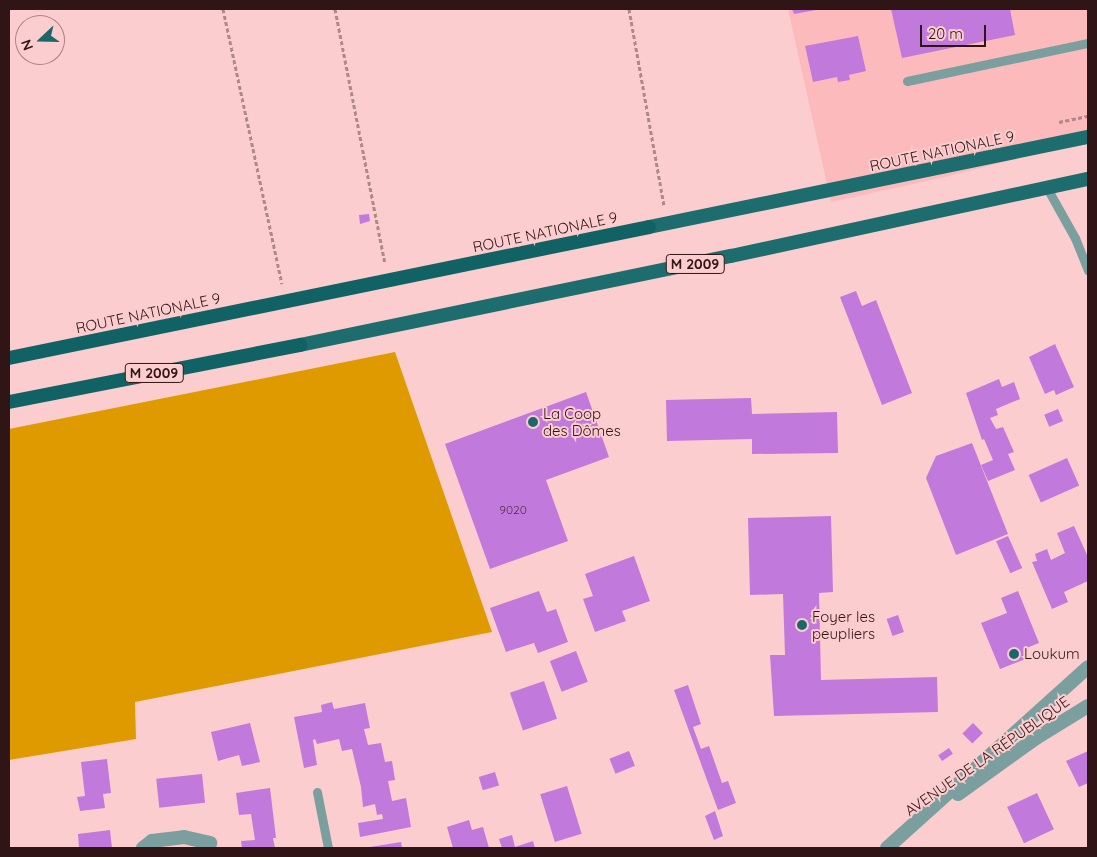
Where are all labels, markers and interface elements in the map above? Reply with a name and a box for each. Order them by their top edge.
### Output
north arrow [15,15,65,65]
scale bar [922,15,988,47]
text: 20 m [928,24,963,43]
text: N [17,37,37,53]
street label: ROUTE NATIONALE 9 [868,127,1016,175]
street label: ROUTE NATIONALE 9 [471,208,619,256]
road number: M 2009 [665,252,725,276]
street label: ROUTE NATIONALE 9 [74,289,222,337]
road number: M 2009 [124,362,184,384]
place label: La Coop des Dômes [543,404,621,439]
marker: La Coop des Dômes [527,416,539,428]
house number: 9020 [499,503,527,517]
place label: Foyer les peupliers [812,607,875,642]
marker: Foyer les peupliers [796,619,808,631]
place label: Loukum [1024,645,1080,663]
marker: Loukum [1008,648,1020,660]
street label: AVENUE DE LA RÉPUBLIQUE [901,692,1073,820]

